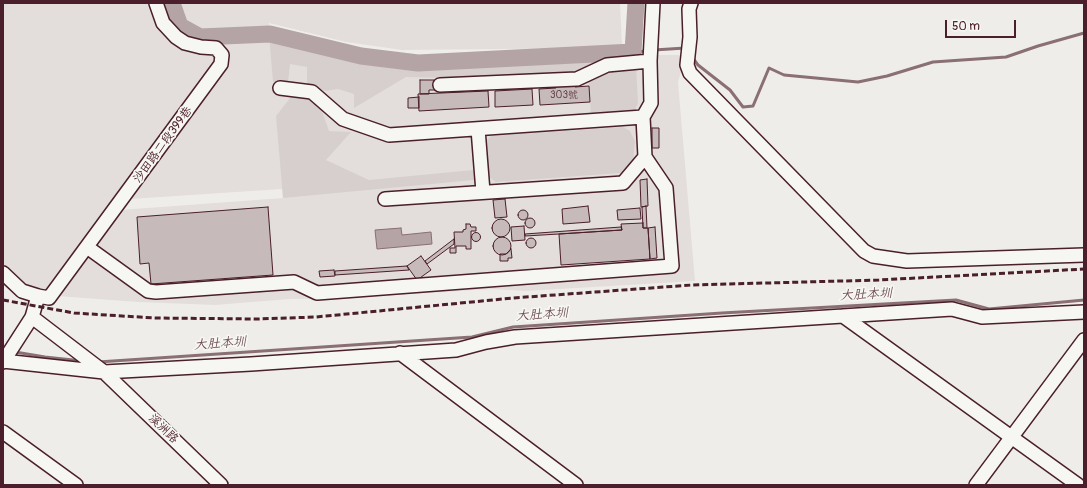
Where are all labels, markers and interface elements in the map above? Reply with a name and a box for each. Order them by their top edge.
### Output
scale bar [947,12,1018,38]
text: 50 m [952,19,980,34]
house number: 303號 [550,89,578,101]
street label: 沙田路二段399巷 [130,104,196,186]
water label: 大肚本圳 [840,286,892,304]
water label: 大肚本圳 [516,305,568,325]
water label: 大肚本圳 [194,334,246,354]
street label: 溪洲路 [145,411,181,447]

